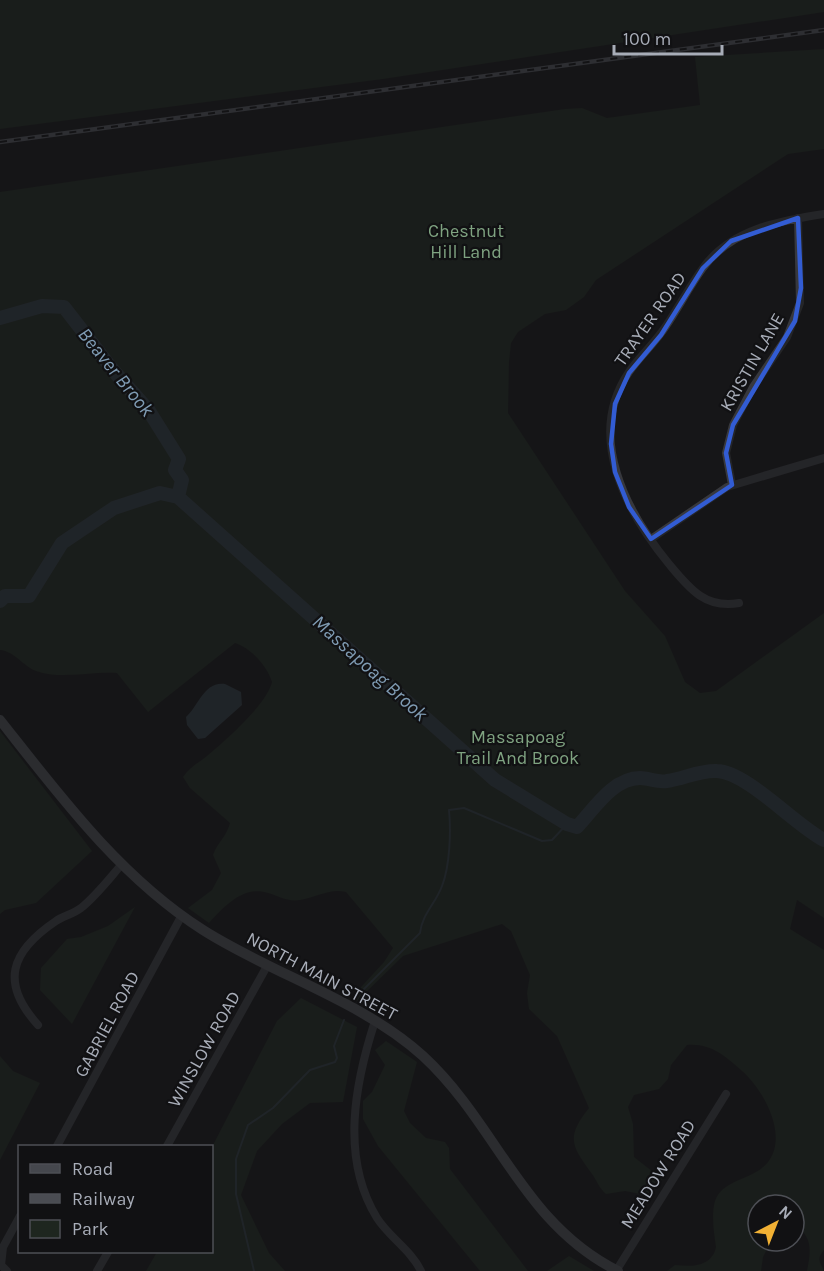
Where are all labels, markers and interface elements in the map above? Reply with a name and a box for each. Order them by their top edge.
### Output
scale bar [614,18,722,56]
text: 100 m [623,28,671,50]
park label: Chestnut Hill Land [428,220,504,263]
street label: TRAYER ROAD [609,268,691,370]
street label: KRISTIN LANE [715,309,789,415]
water label: Beaver Brook [73,323,159,422]
water label: Massapoag Brook [308,610,433,726]
park label: Massapoag Trail And Brook [457,726,579,769]
street label: NORTH MAIN STREET [243,927,401,1025]
street label: GABRIEL ROAD [70,967,144,1081]
street label: WINSLOW ROAD [163,987,245,1111]
street label: MEADOW ROAD [616,1115,700,1233]
legend [18,1145,213,1253]
text: Road [72,1158,113,1180]
text: Railway [72,1188,135,1210]
north arrow [746,1193,806,1253]
text: N [775,1201,796,1223]
text: Park [72,1218,109,1240]

